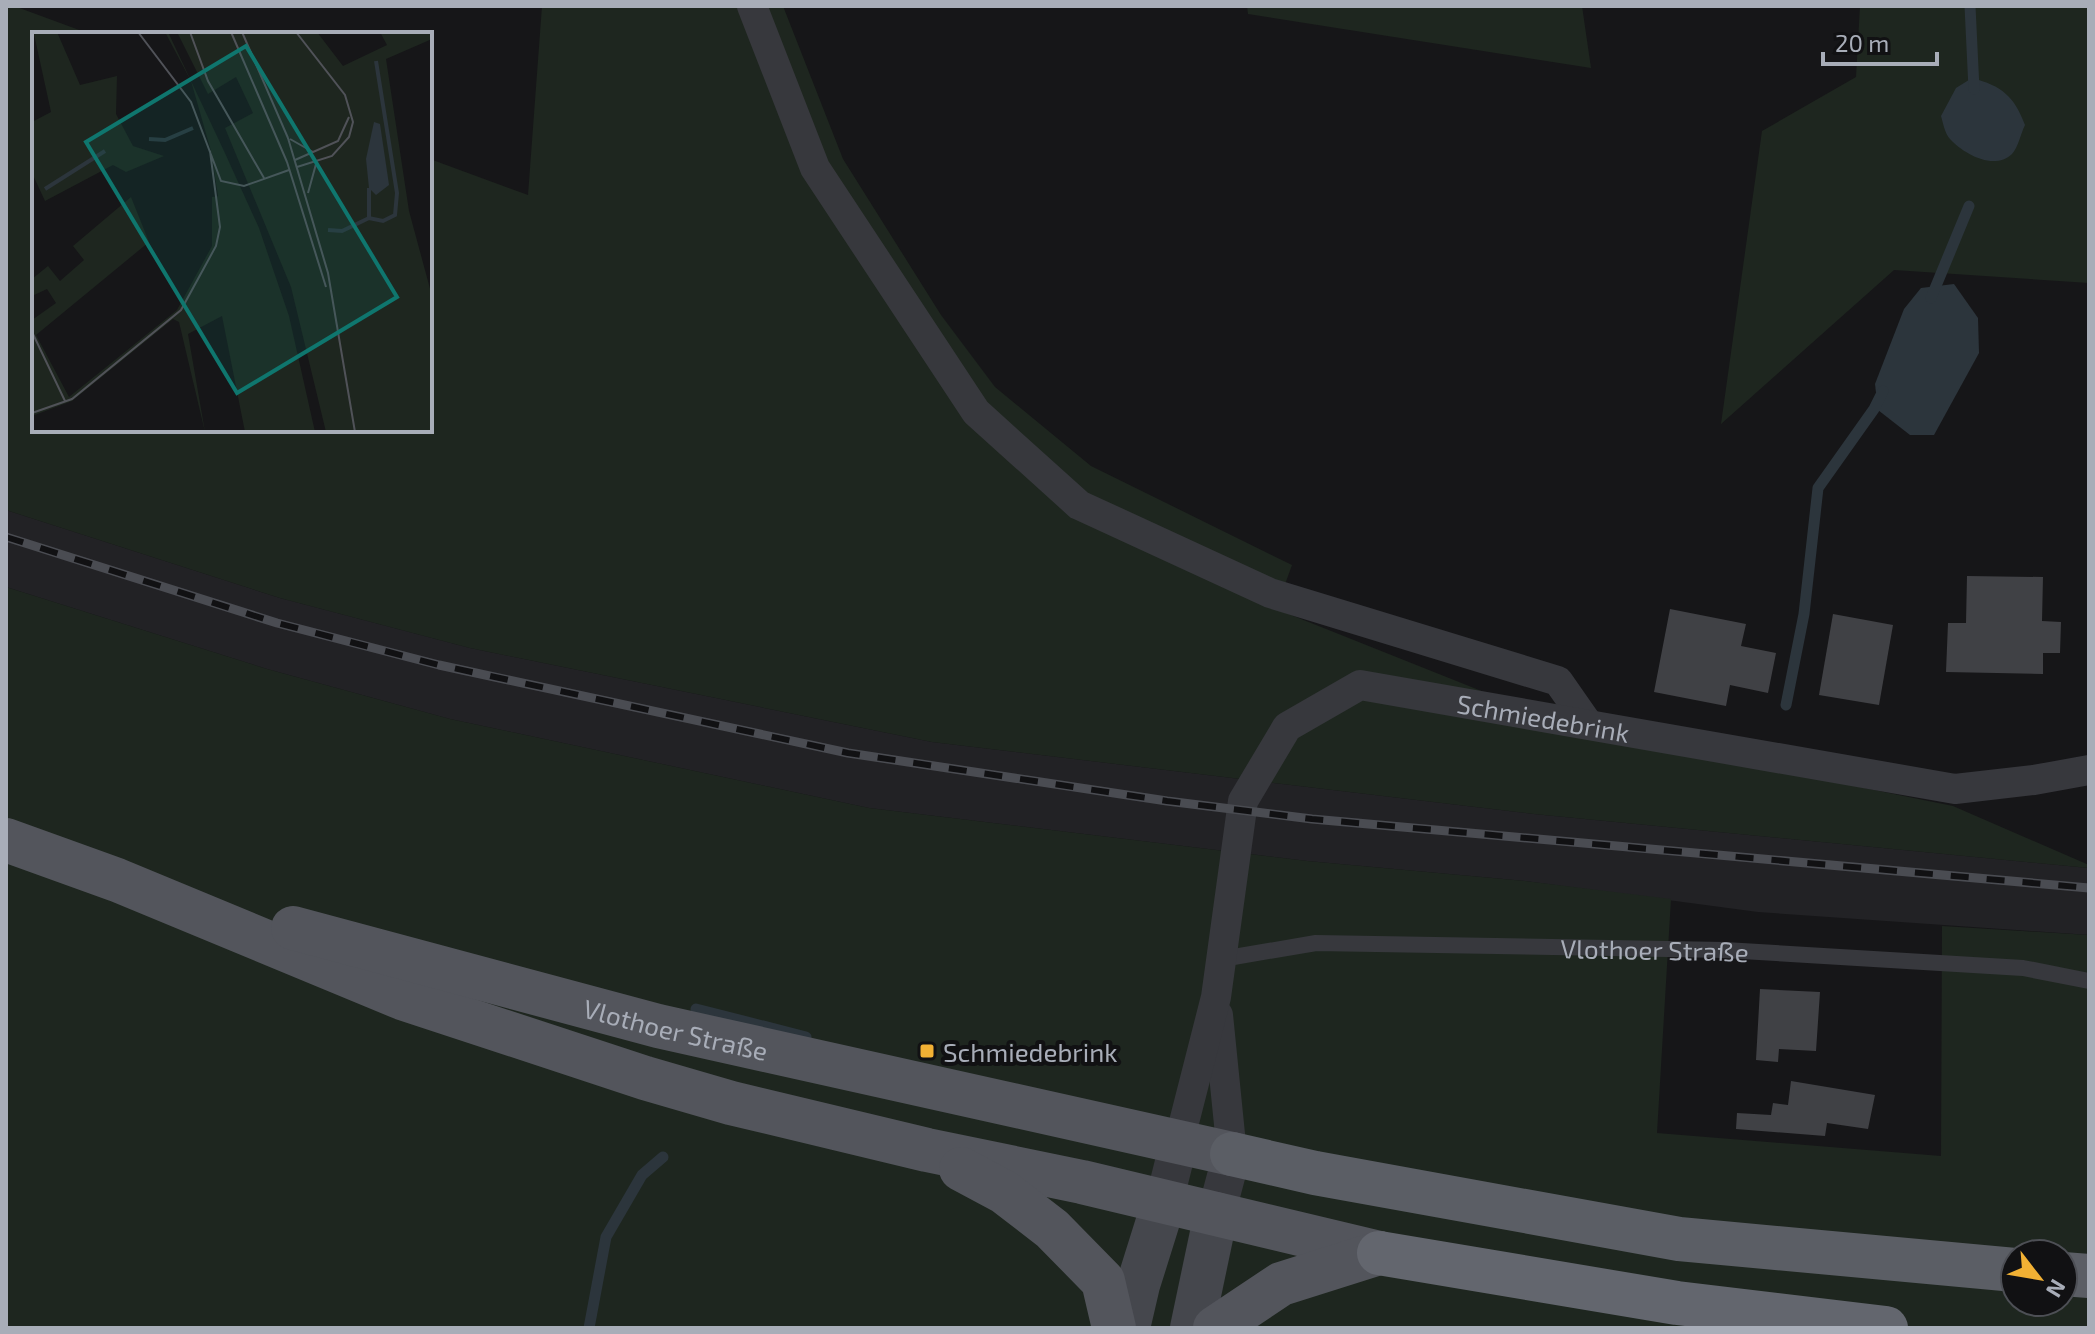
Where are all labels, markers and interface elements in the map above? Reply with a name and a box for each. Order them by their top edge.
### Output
scale bar [1823,16,1937,66]
text: 20 m [1835,28,1889,57]
inset map [32,32,432,432]
street label: Schmiedebrink [1455,687,1632,747]
street label: Vlothoer Straße [1560,932,1750,967]
street label: Vlothoer Straße [580,991,771,1066]
place label: Schmiedebrink [943,1036,1118,1067]
marker: Schmiedebrink [918,1042,936,1060]
north arrow [1999,1238,2079,1318]
text: N [2042,1275,2072,1302]

